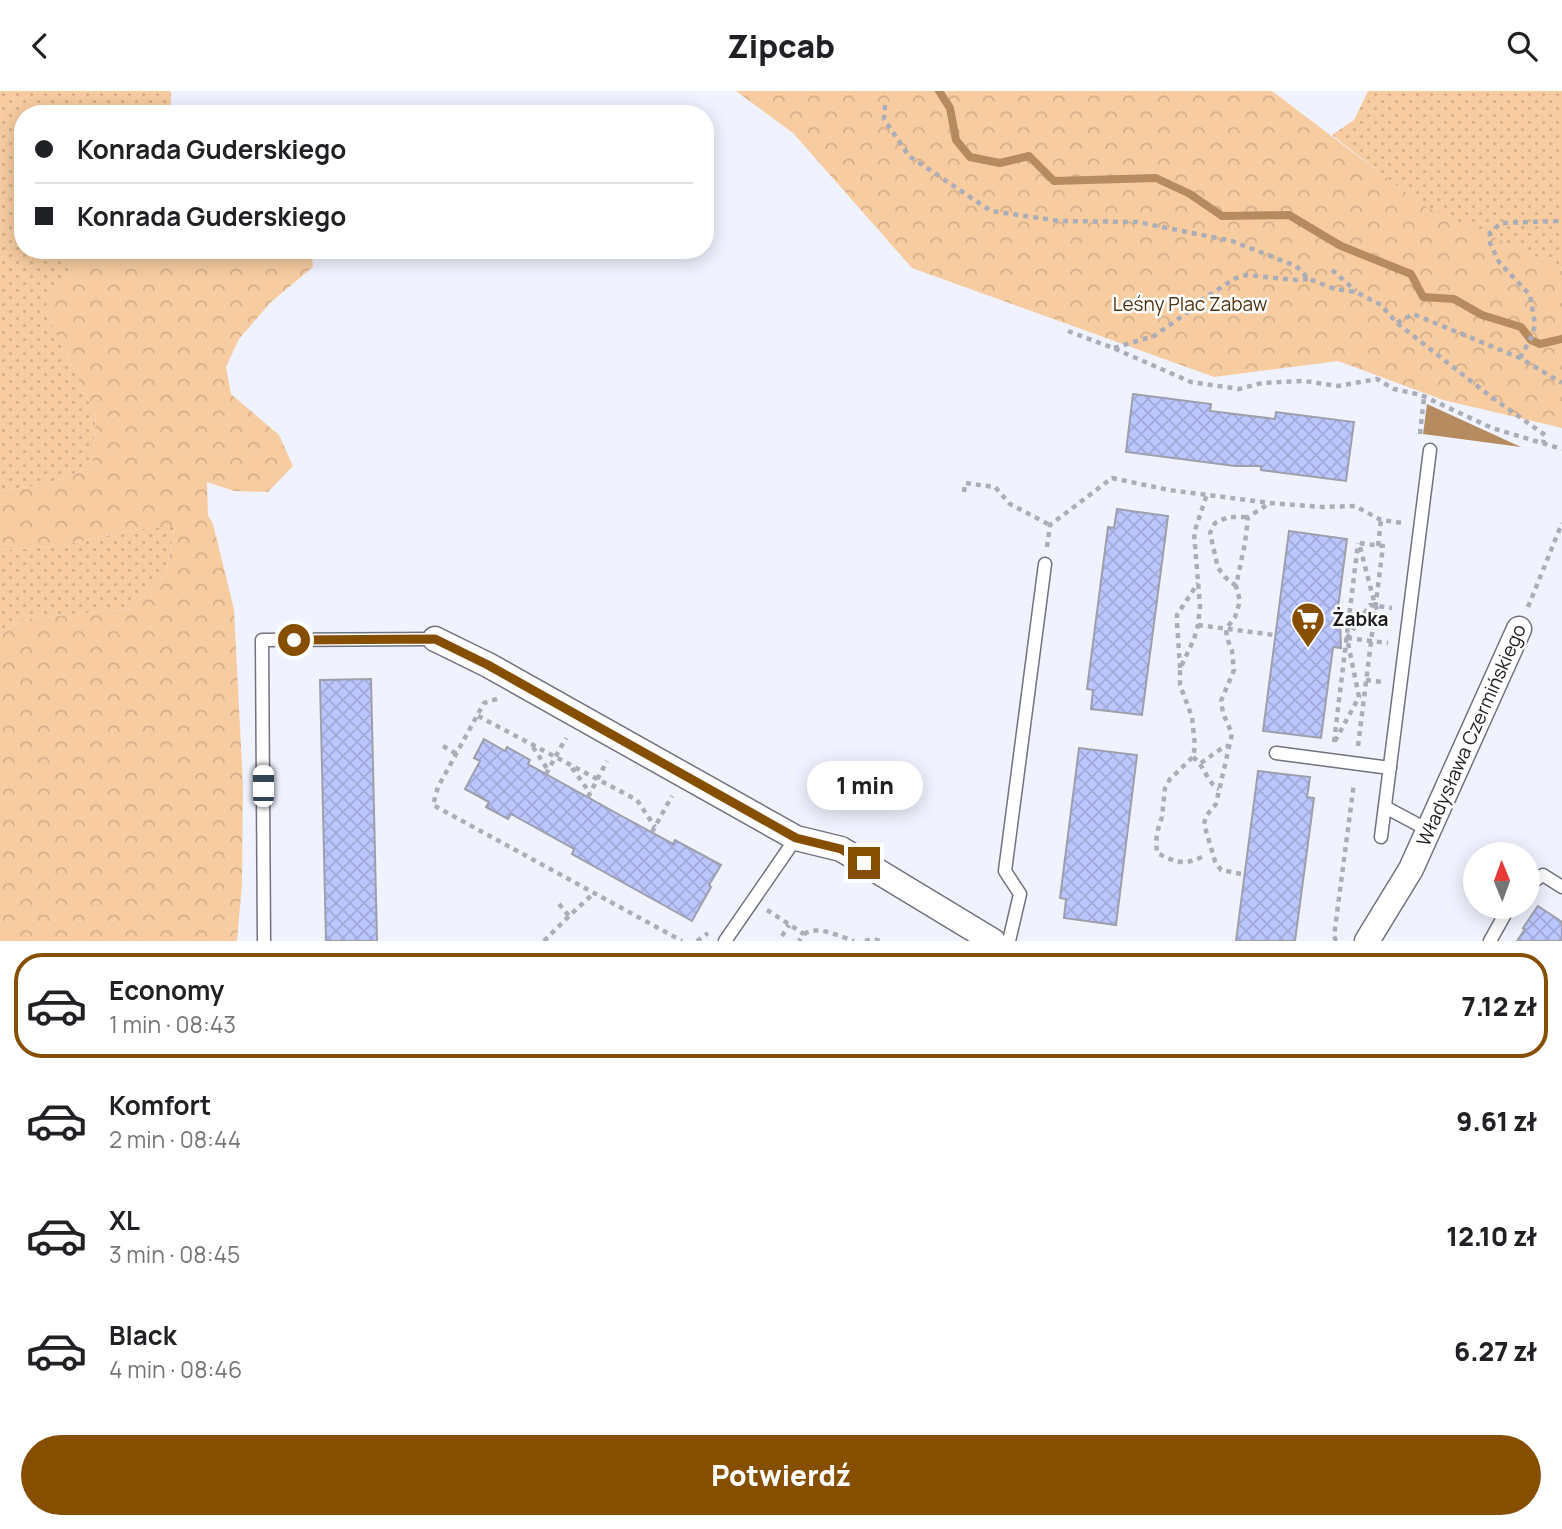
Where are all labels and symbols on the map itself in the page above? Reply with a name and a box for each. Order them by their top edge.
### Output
park label: Leśny Plac Zabaw [1113,291,1268,317]
supermarket icon: Żabka [1289,600,1327,649]
place label: Żabka [1332,606,1388,632]
street label: Władysława Czermińskiego [1410,620,1532,850]
route start [278,624,310,656]
callout: 1 min [806,761,922,811]
car [253,765,274,807]
north arrow [1463,842,1540,919]
route end [848,847,880,879]

